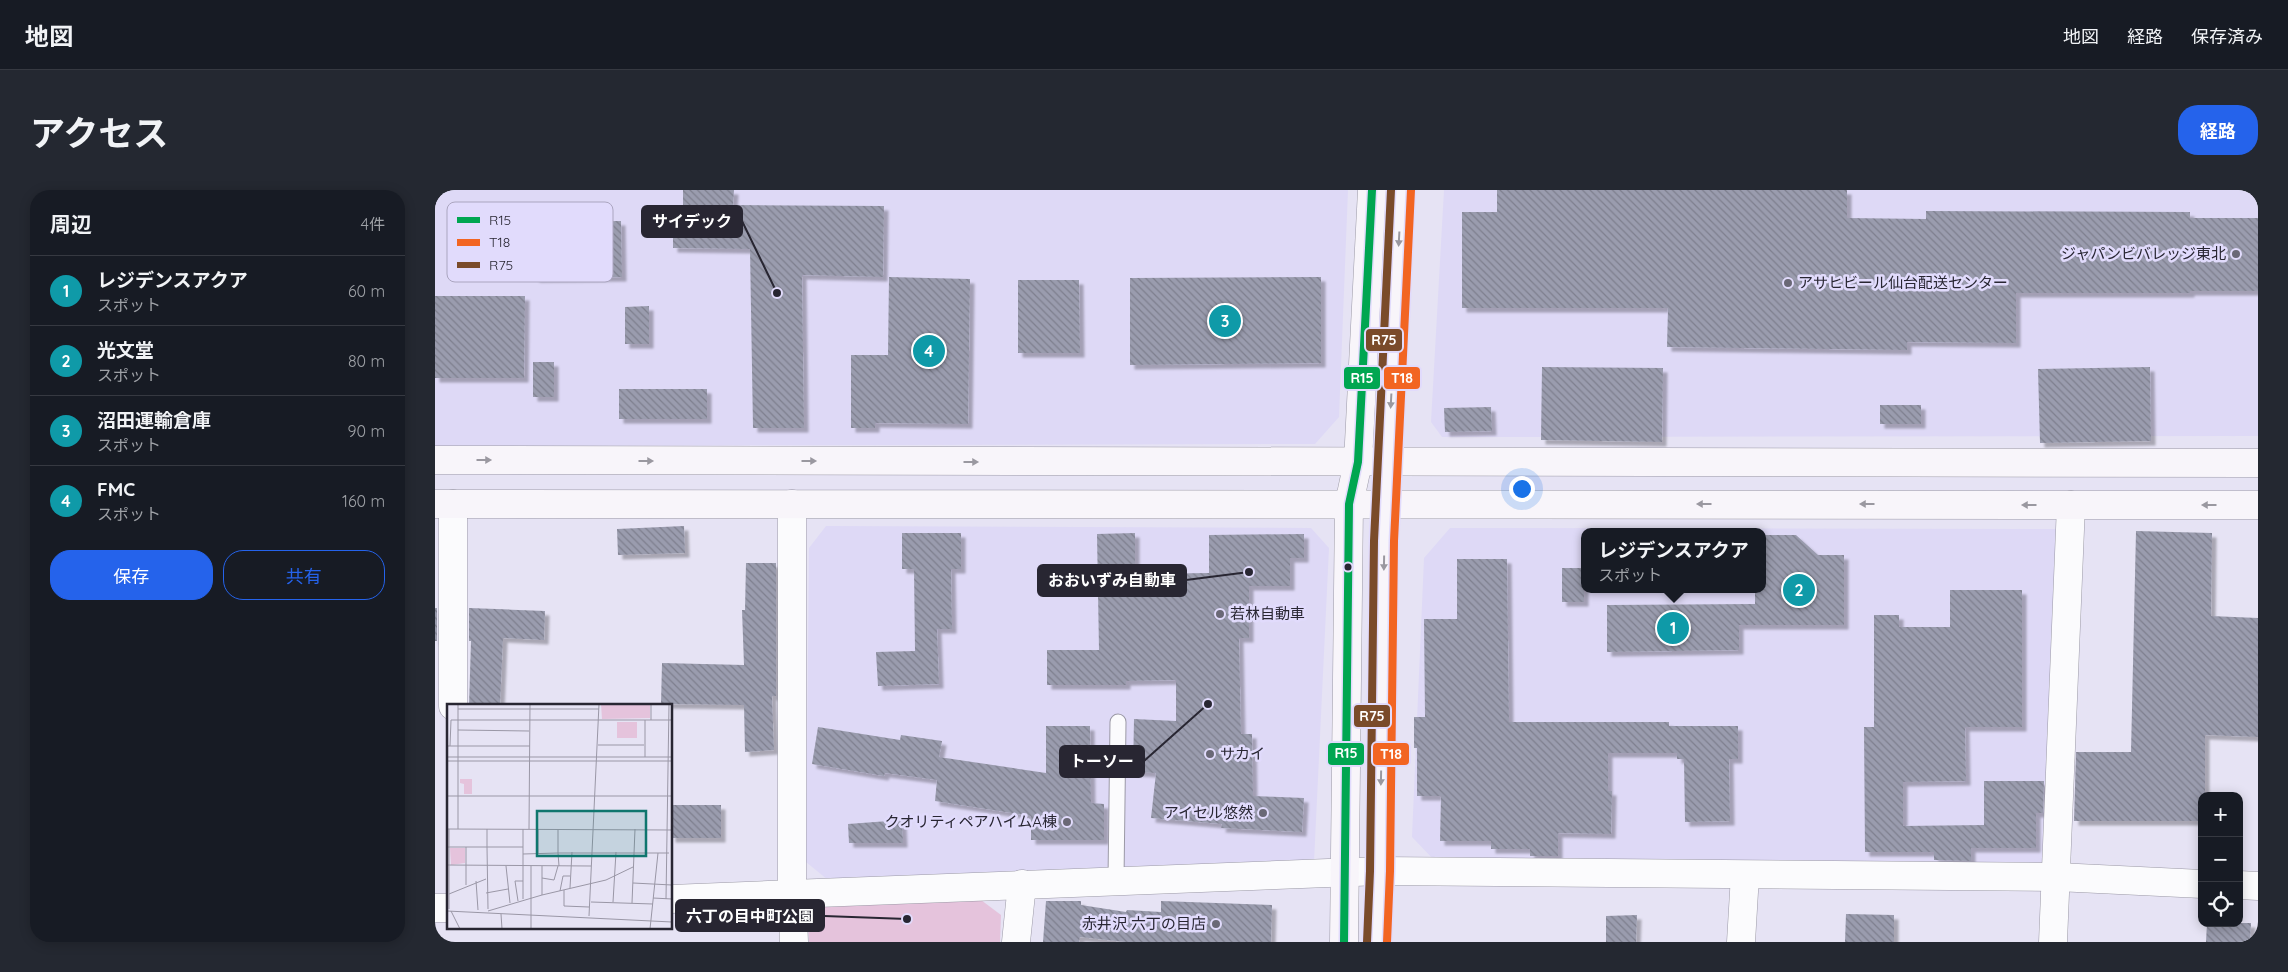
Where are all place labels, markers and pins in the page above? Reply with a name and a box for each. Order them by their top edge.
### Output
callout: サイデック [642,206,742,237]
place label: ジャパンビバレッジ東北 [2061,244,2226,263]
marker: ジャパンビバレッジ東北 [2230,248,2242,260]
place label: アサヒビール仙台配送センター [1798,273,2008,292]
marker: アサヒビール仙台配送センター [1782,277,1794,289]
pin: 3 [1209,302,1241,340]
pin: 4 [913,332,945,370]
unlabelled marker [1343,562,1353,572]
callout: おおいずみ自動車 [1038,565,1186,596]
pin: 2 [1783,571,1815,609]
place label: 若林自動車 [1230,604,1305,623]
marker: 若林自動車 [1214,608,1226,620]
pin: 1 [1657,609,1689,647]
place label: サカイ [1220,744,1265,763]
callout: トーソー [1060,746,1144,777]
marker: サカイ [1204,748,1216,760]
place label: アイセル悠然 [1164,803,1253,822]
marker: アイセル悠然 [1257,807,1269,819]
place label: クオリティペアハイムA棟 [884,812,1057,831]
marker: クオリティペアハイムA棟 [1061,816,1073,828]
callout: 六丁の目中町公園 [676,900,824,931]
place label: 赤井沢 六丁の目店 [1082,914,1206,933]
marker: 赤井沢 六丁の目店 [1210,918,1222,930]

